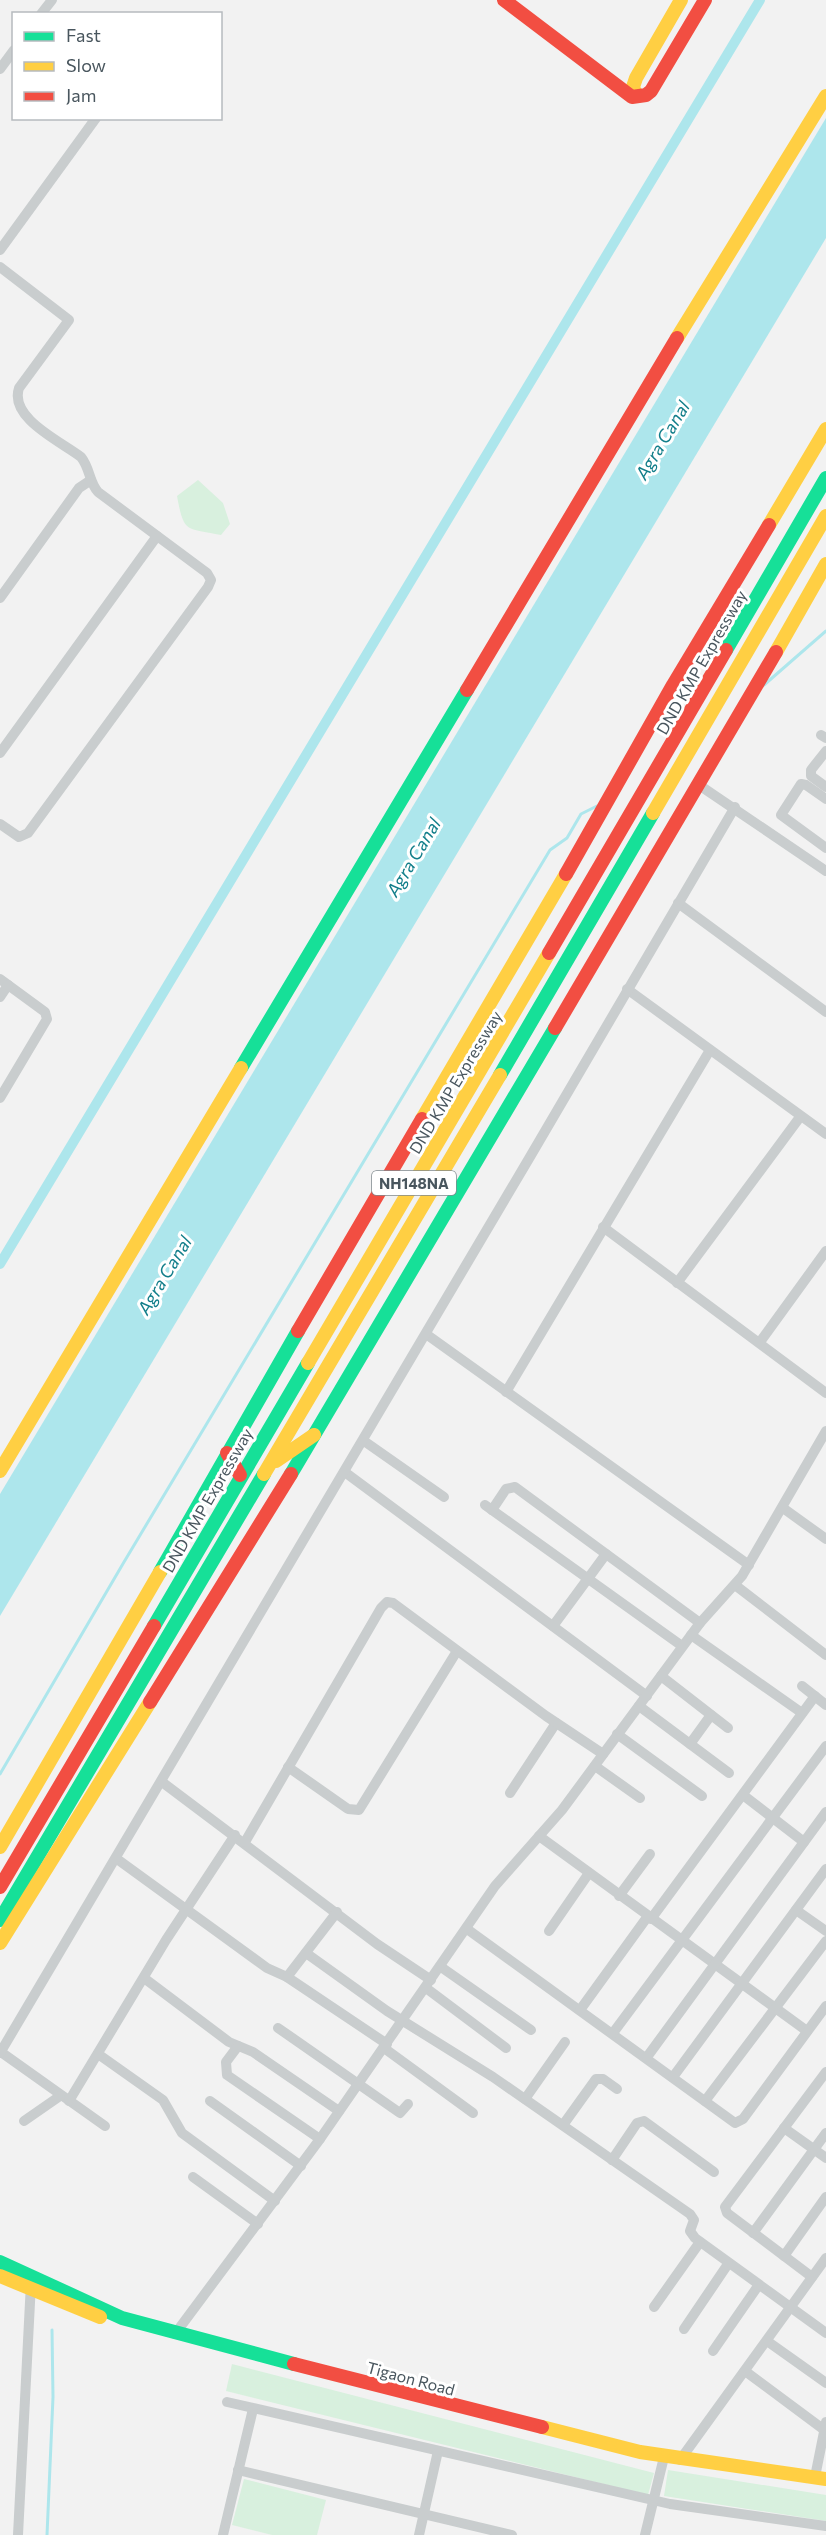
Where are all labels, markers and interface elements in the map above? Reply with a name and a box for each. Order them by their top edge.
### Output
legend [12,12,222,120]
text: Fast [66,24,101,46]
text: Slow [66,54,106,76]
text: Jam [66,84,96,106]
water label: Agra Canal [629,396,694,484]
street label: DND KMP Expressway [652,587,750,737]
water label: Agra Canal [380,813,445,901]
street label: DND KMP Expressway [405,1007,505,1157]
road number: NH148NA [372,1171,456,1195]
water label: Agra Canal [131,1231,196,1319]
street label: DND KMP Expressway [158,1425,256,1575]
street label: Tigaon Road [365,2357,457,2399]

